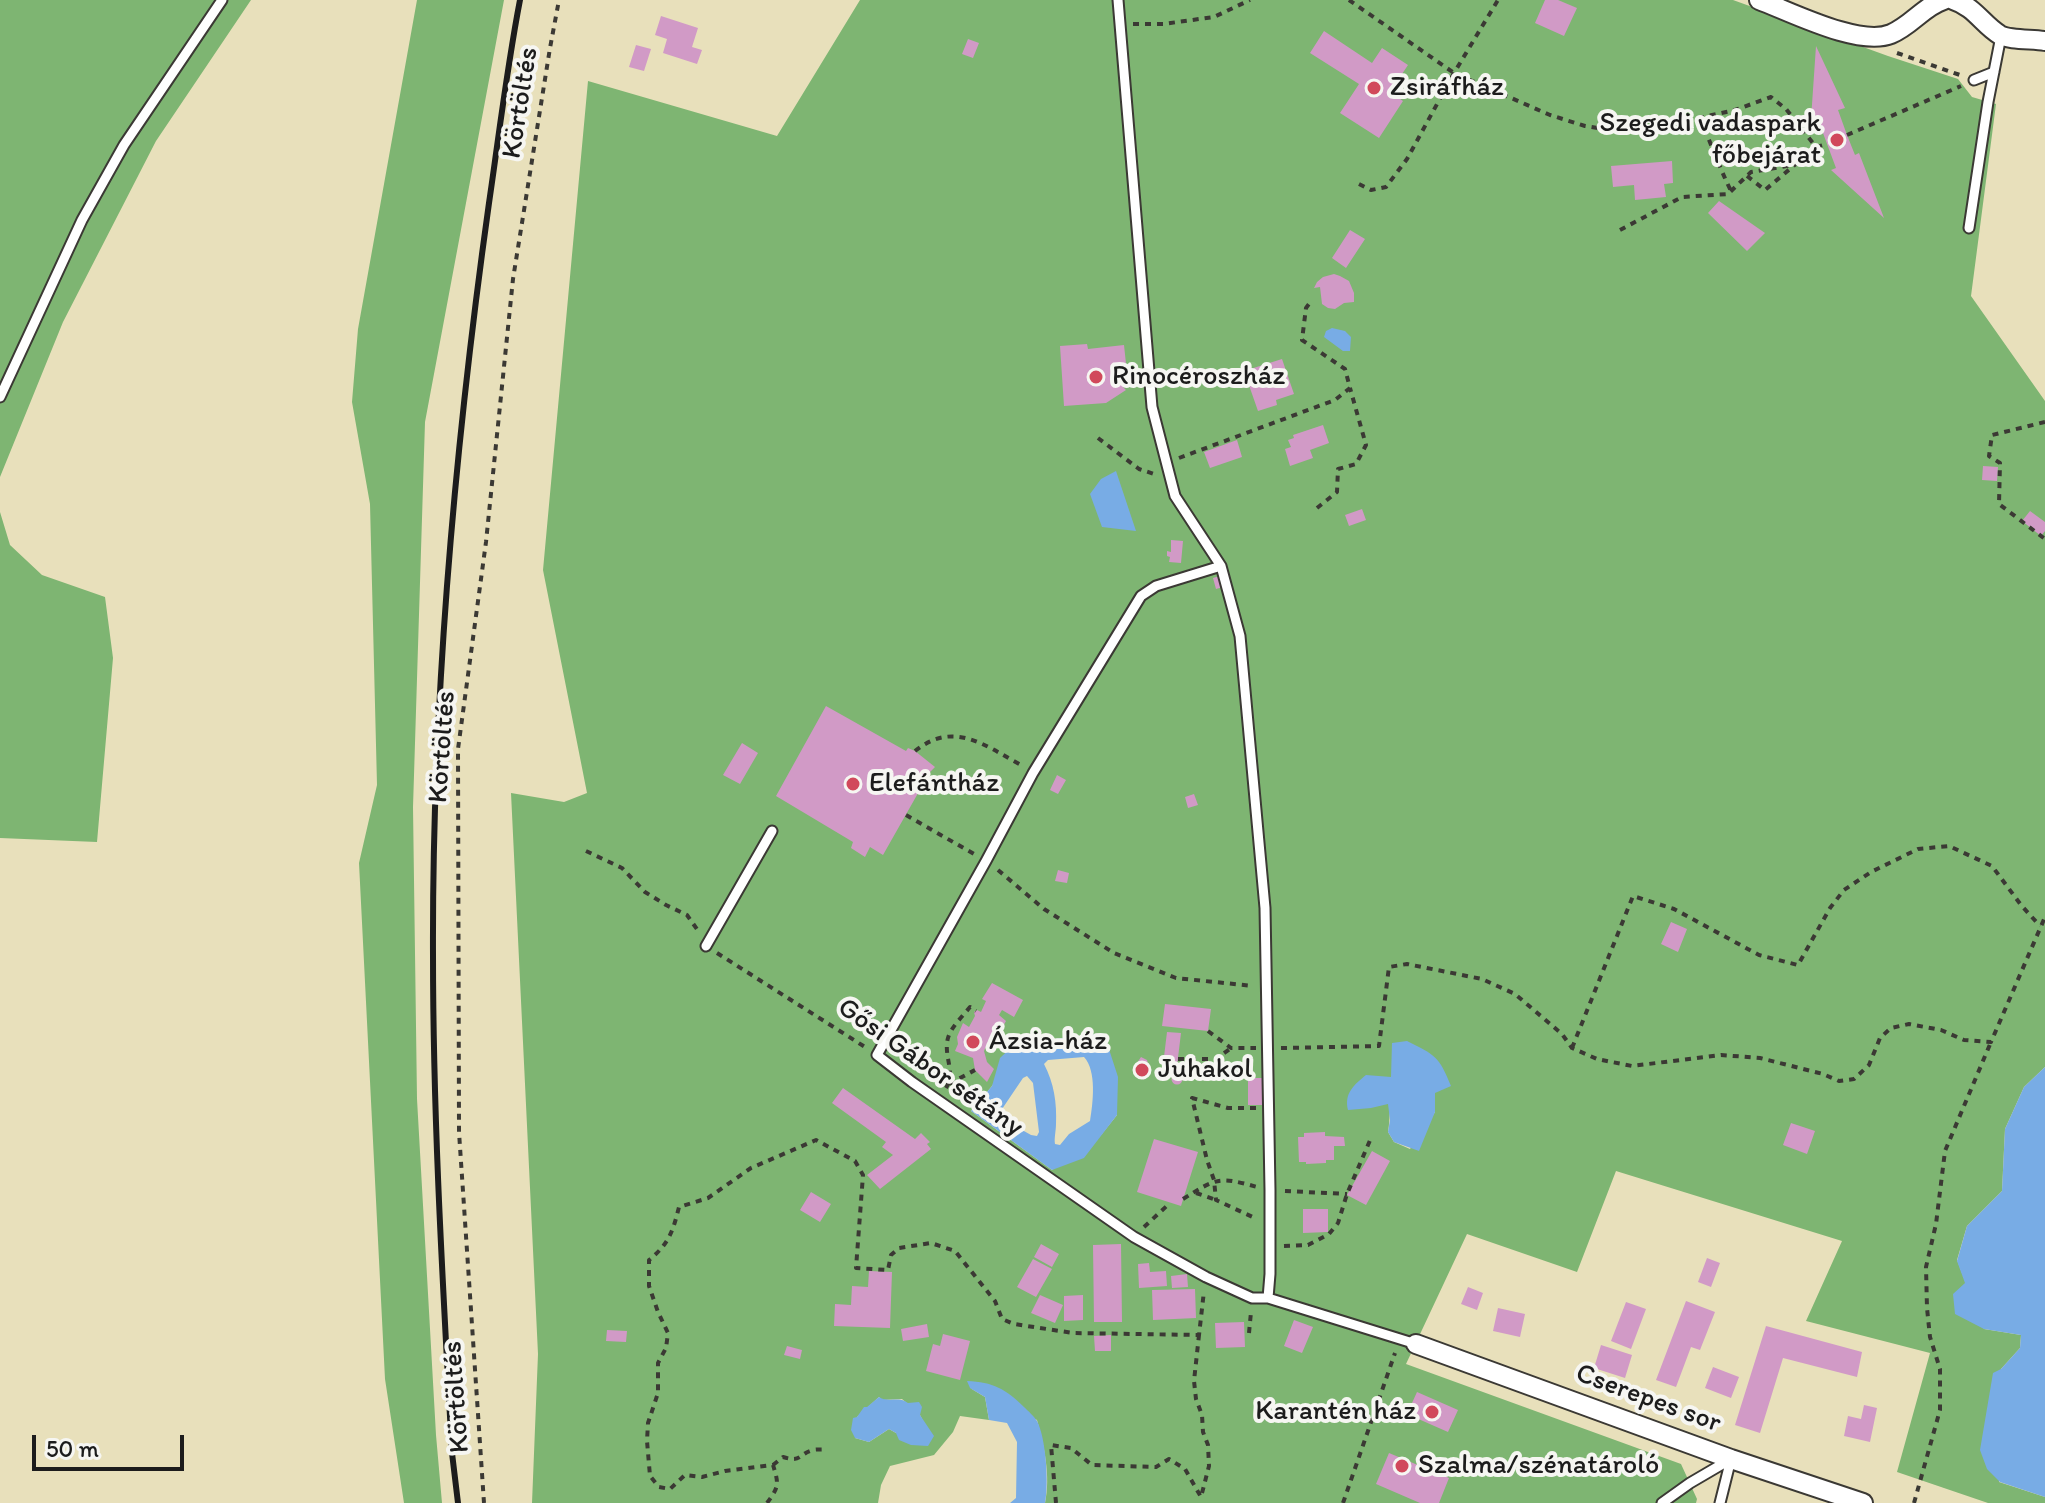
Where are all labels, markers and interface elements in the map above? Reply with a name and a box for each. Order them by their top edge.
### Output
street label: Körtöltés [496,45,546,161]
place label: Zsiráfház [1390,71,1504,105]
marker: Zsiráfház [1365,79,1383,97]
place label: Szegedi vadaspark főbejárat [1600,107,1821,173]
marker: Szegedi vadaspark főbejárat [1828,131,1846,149]
place label: Rinocéroszház [1112,360,1285,394]
marker: Rinocéroszház [1087,368,1105,386]
street label: Körtöltés [422,690,464,804]
place label: Elefántház [869,767,999,801]
marker: Elefántház [844,775,862,793]
street label: Gősi Gábor sétány [831,991,1029,1145]
place label: Ázsia-ház [989,1025,1107,1059]
marker: Ázsia-ház [964,1033,982,1051]
place label: Juhakol [1158,1053,1252,1087]
marker: Juhakol [1133,1061,1151,1079]
street label: Körtöltés [436,1340,478,1454]
street label: Cserepes sor [1571,1357,1725,1441]
place label: Karantén ház [1255,1395,1416,1429]
marker: Karantén ház [1423,1403,1441,1421]
scale bar [36,1419,188,1469]
text: 50 m [46,1434,99,1463]
place label: Szalma/szénatároló [1418,1449,1659,1483]
marker: Szalma/szénatároló [1393,1457,1411,1475]

